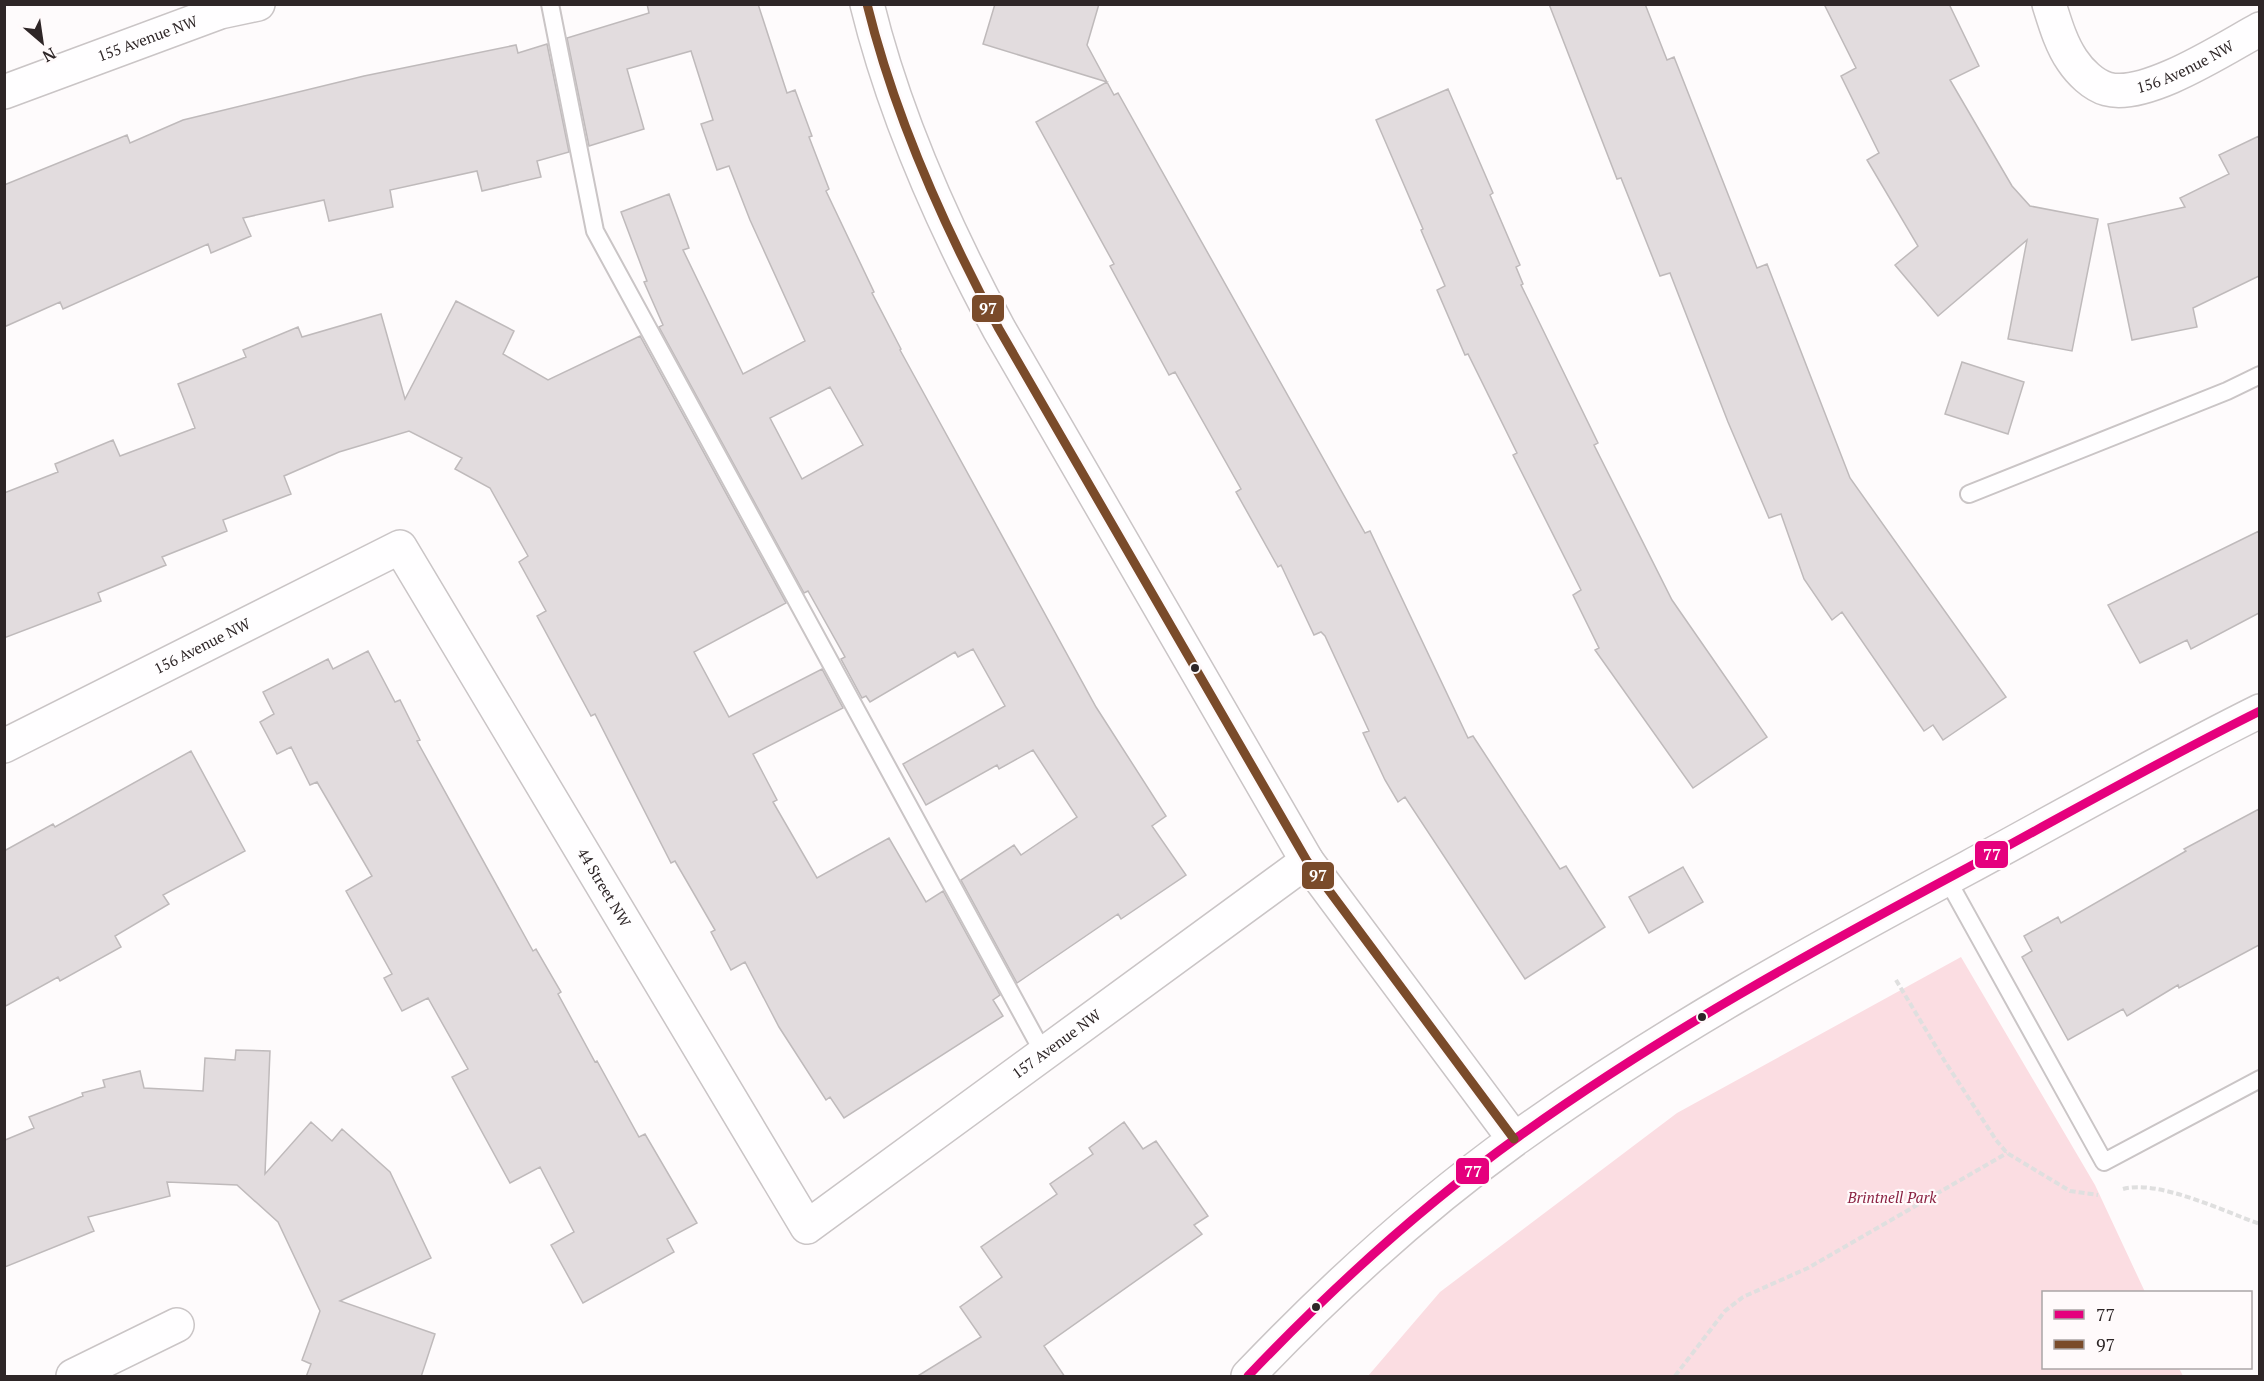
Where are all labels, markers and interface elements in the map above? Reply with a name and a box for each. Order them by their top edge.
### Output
street label: 155 Avenue NW [94,10,201,66]
north arrow [12,12,72,72]
street label: 156 Avenue NW [2134,35,2238,97]
text: N [39,43,60,68]
line badge: 97 [971,294,1005,323]
text: 97 [979,297,997,319]
street label: 156 Avenue NW [150,612,254,678]
unlabelled marker [1189,662,1201,674]
line badge: 77 [1974,840,2009,869]
text: 77 [1983,843,2001,865]
street label: 44 Street NW [573,844,636,931]
line badge: 97 [1301,861,1335,890]
text: 97 [1309,864,1327,886]
street label: 157 Avenue NW [1008,1004,1105,1083]
unlabelled marker [1696,1011,1708,1023]
line badge: 77 [1455,1157,1490,1185]
text: 77 [1464,1160,1482,1182]
park label: Brintnell Park [1847,1187,1937,1207]
legend [2042,1291,2252,1369]
unlabelled marker [1310,1301,1322,1313]
text: 77 [2096,1302,2115,1326]
text: 97 [2096,1332,2115,1356]

